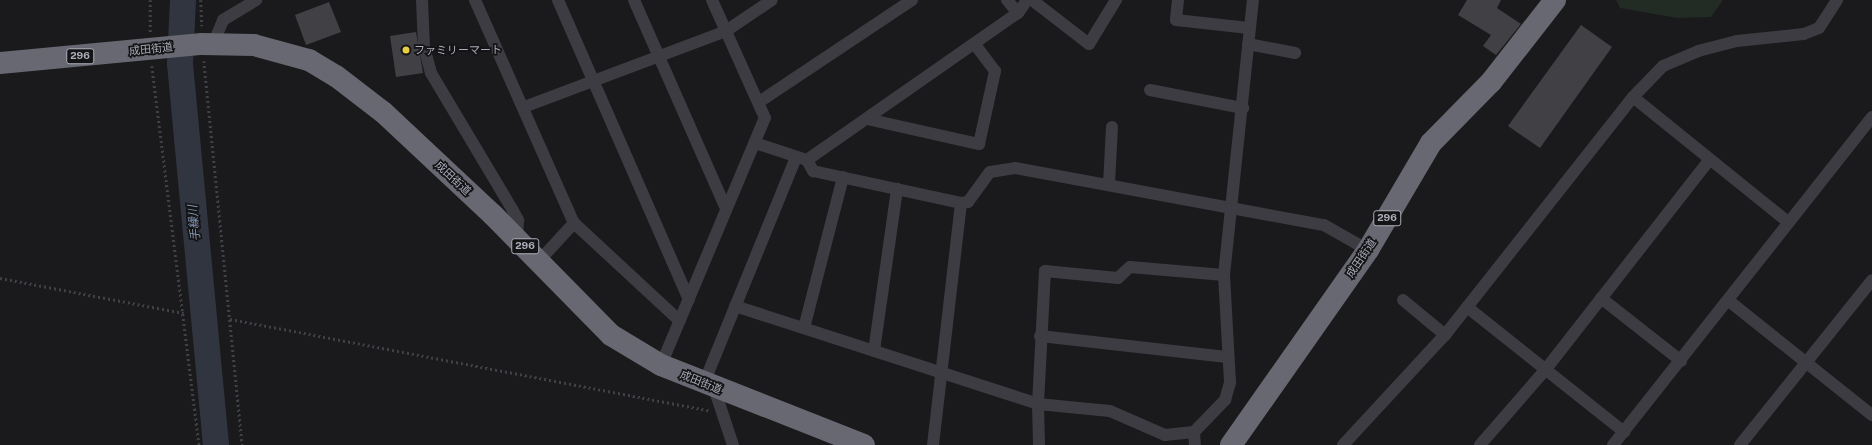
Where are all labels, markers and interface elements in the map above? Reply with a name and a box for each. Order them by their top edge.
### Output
street label: 成田街道 [128,40,174,58]
place label: ファミリーマート [414,43,502,57]
marker: ファミリーマート [401,45,411,55]
road number: 296 [66,48,94,64]
street label: 成田街道 [432,158,474,198]
water label: 手繰川 [186,204,204,242]
road number: 296 [1373,210,1401,226]
street label: 成田街道 [1343,236,1379,280]
road number: 296 [511,238,539,254]
street label: 成田街道 [678,368,724,396]

